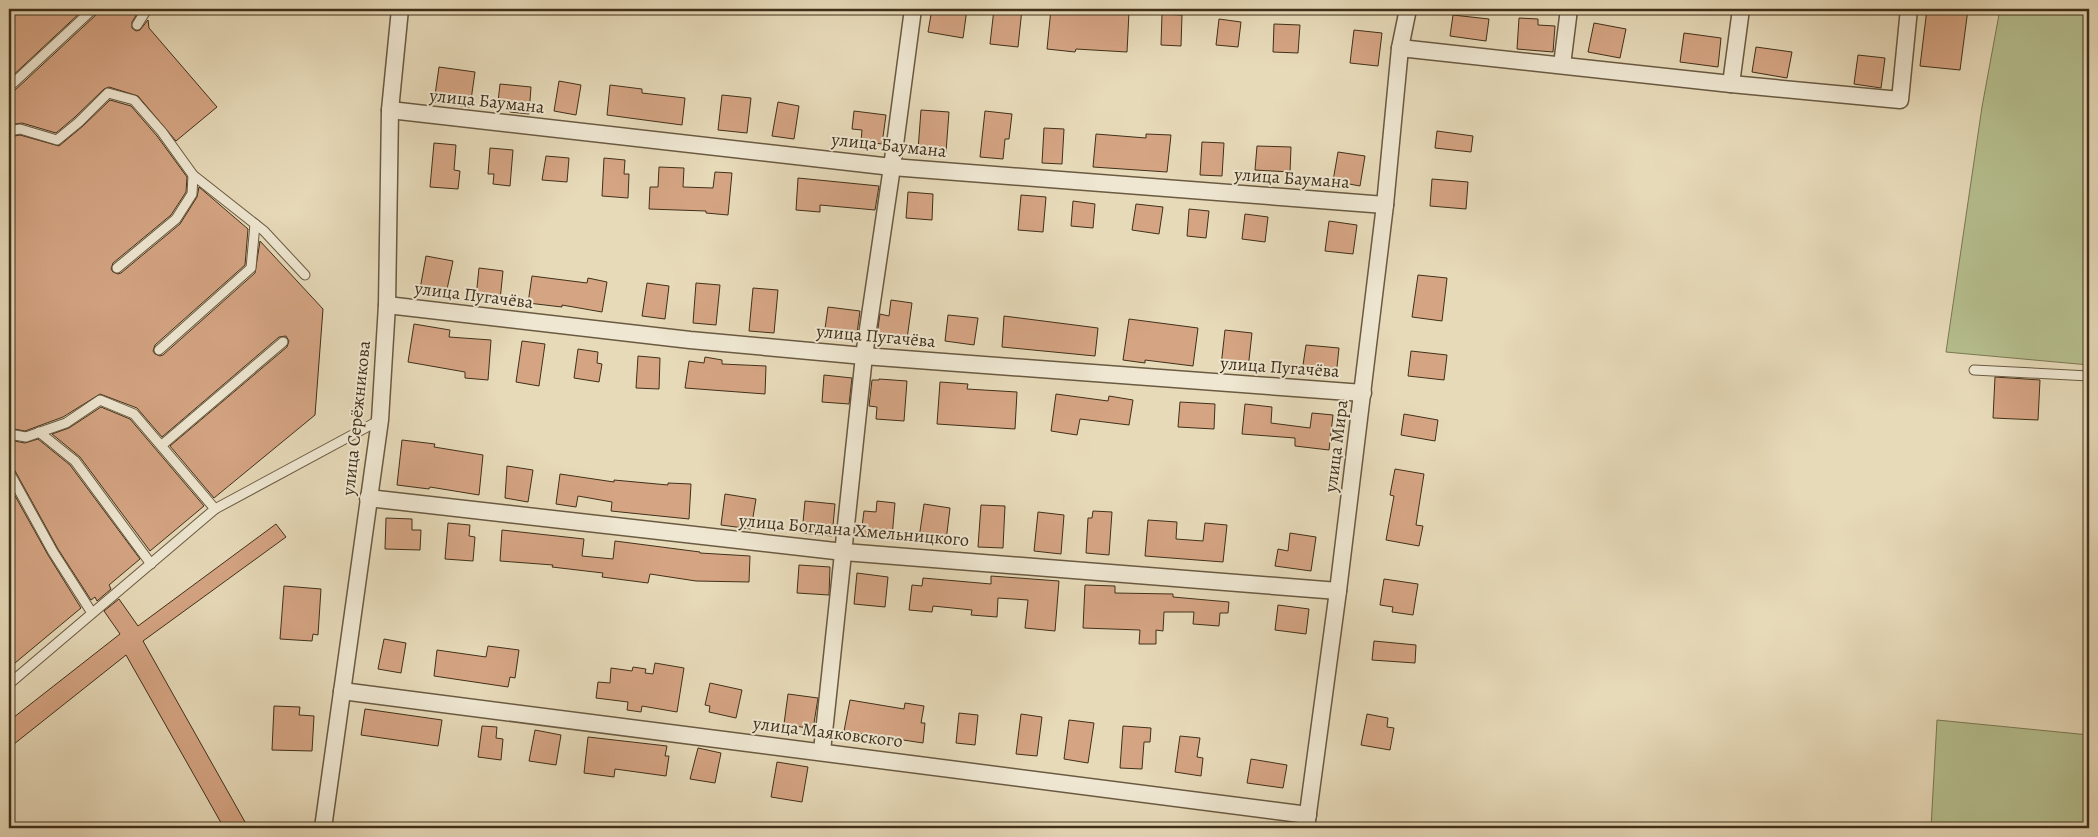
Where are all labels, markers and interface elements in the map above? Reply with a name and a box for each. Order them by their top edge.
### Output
street label: улица Баумана [427,83,546,119]
street label: улица Баумана [829,127,948,163]
street label: улица Баумана [1233,162,1351,194]
street label: улица Пугачёва [412,276,535,314]
street label: улица Пугачёва [814,319,937,353]
street label: улица Серёжникова [336,339,376,498]
street label: улица Пугачёва [1219,351,1341,383]
street label: улица Мира [1318,398,1354,495]
street label: улица Богдана Хмельницкого [737,508,970,552]
street label: улица Маяковского [751,711,904,753]

